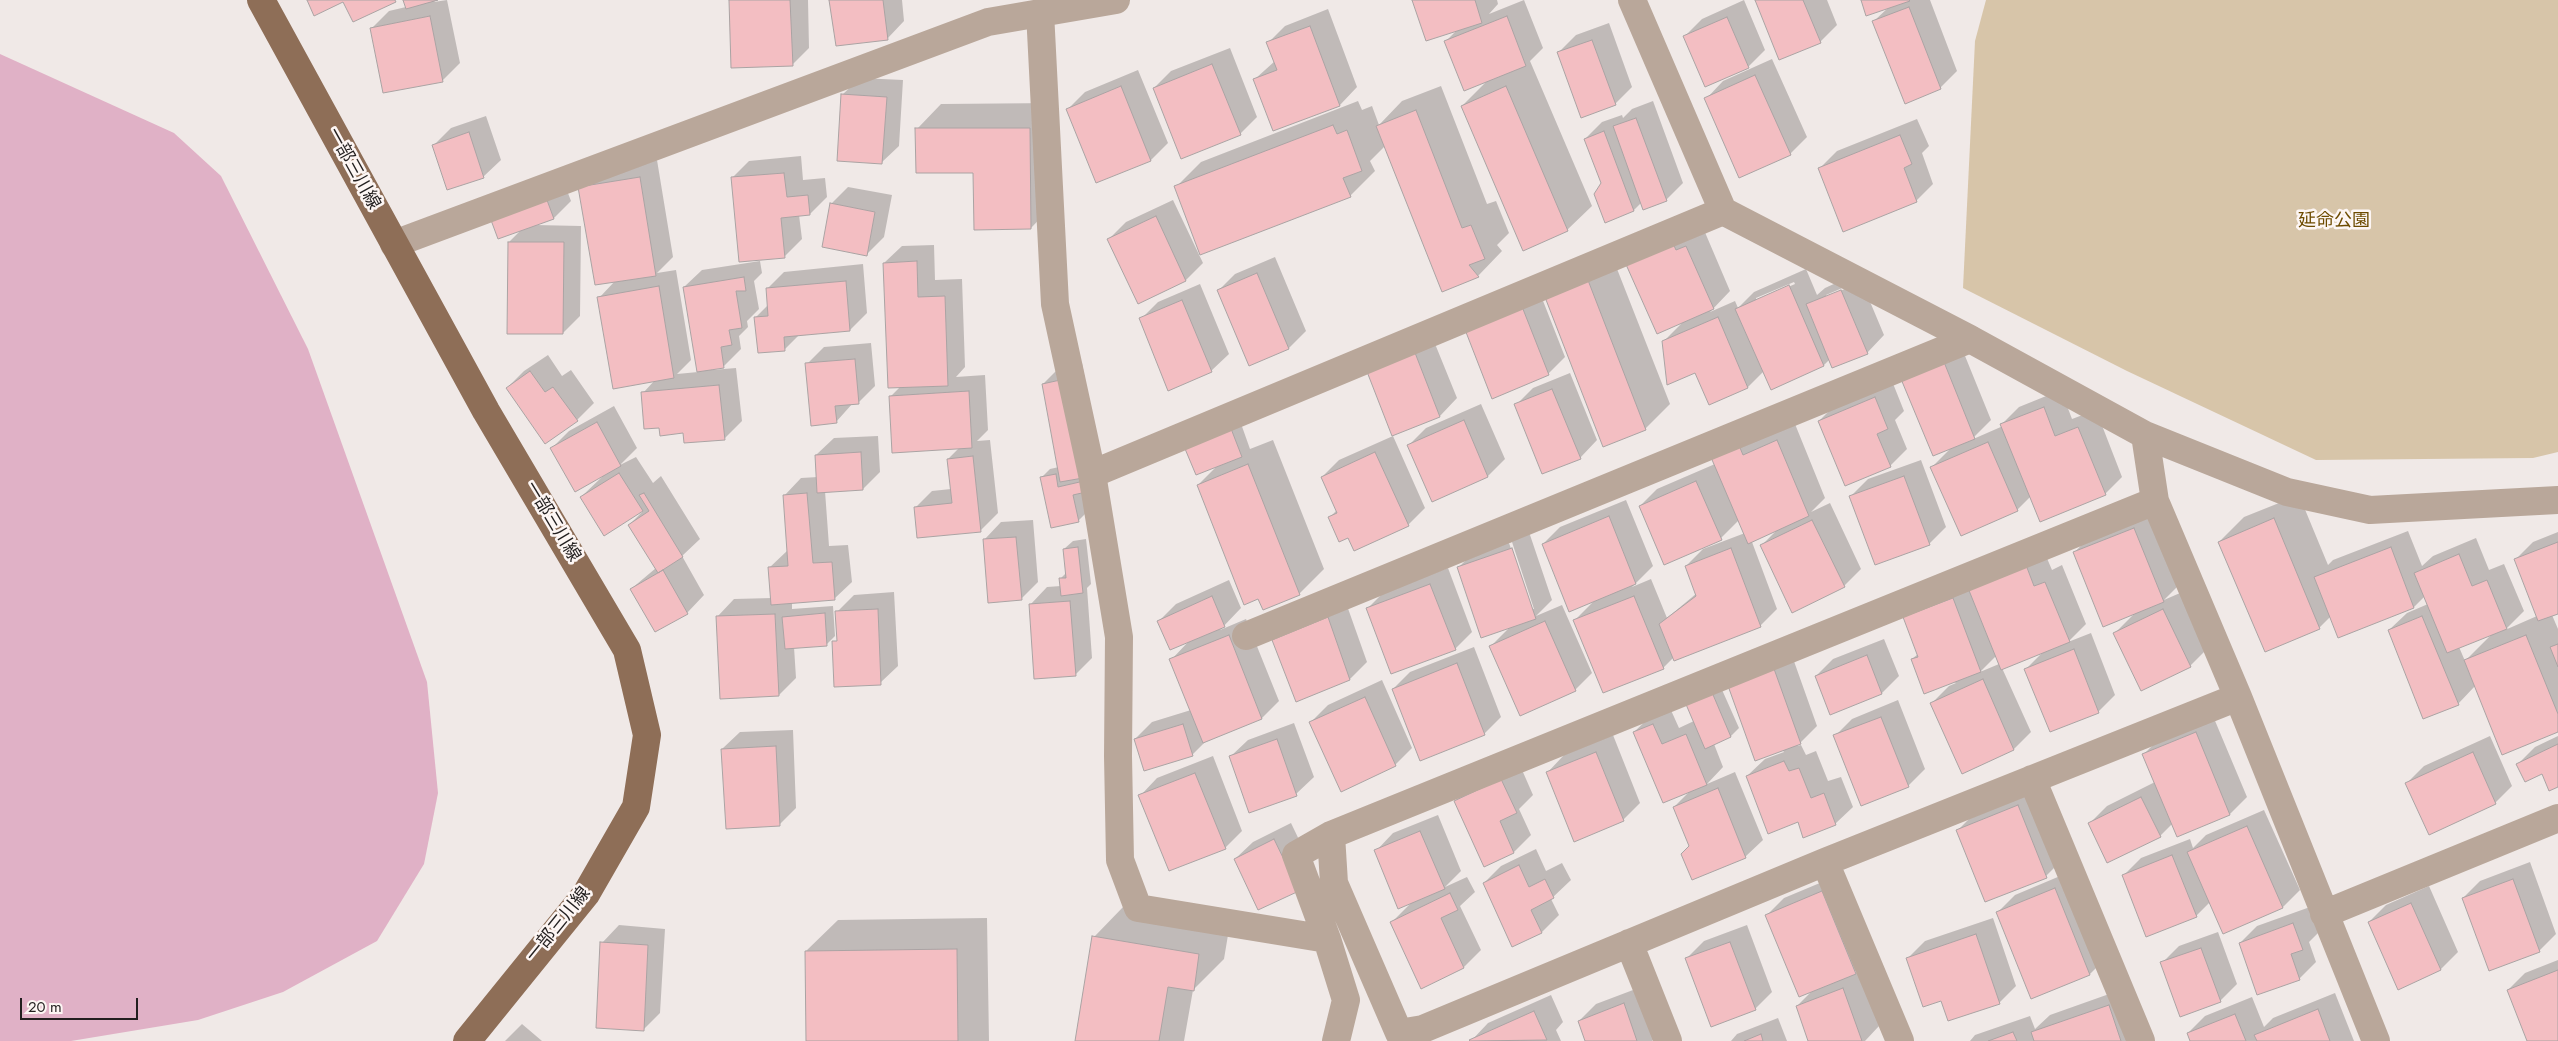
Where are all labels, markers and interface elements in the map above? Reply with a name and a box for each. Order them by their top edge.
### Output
street label: 一部三川線 [322,124,384,214]
park label: 延命公園 [2298,211,2370,233]
street label: 一部三川線 [520,478,584,566]
street label: 一部三川線 [522,883,596,967]
scale bar [22,988,140,1020]
text: 20 m [28,996,62,1018]

